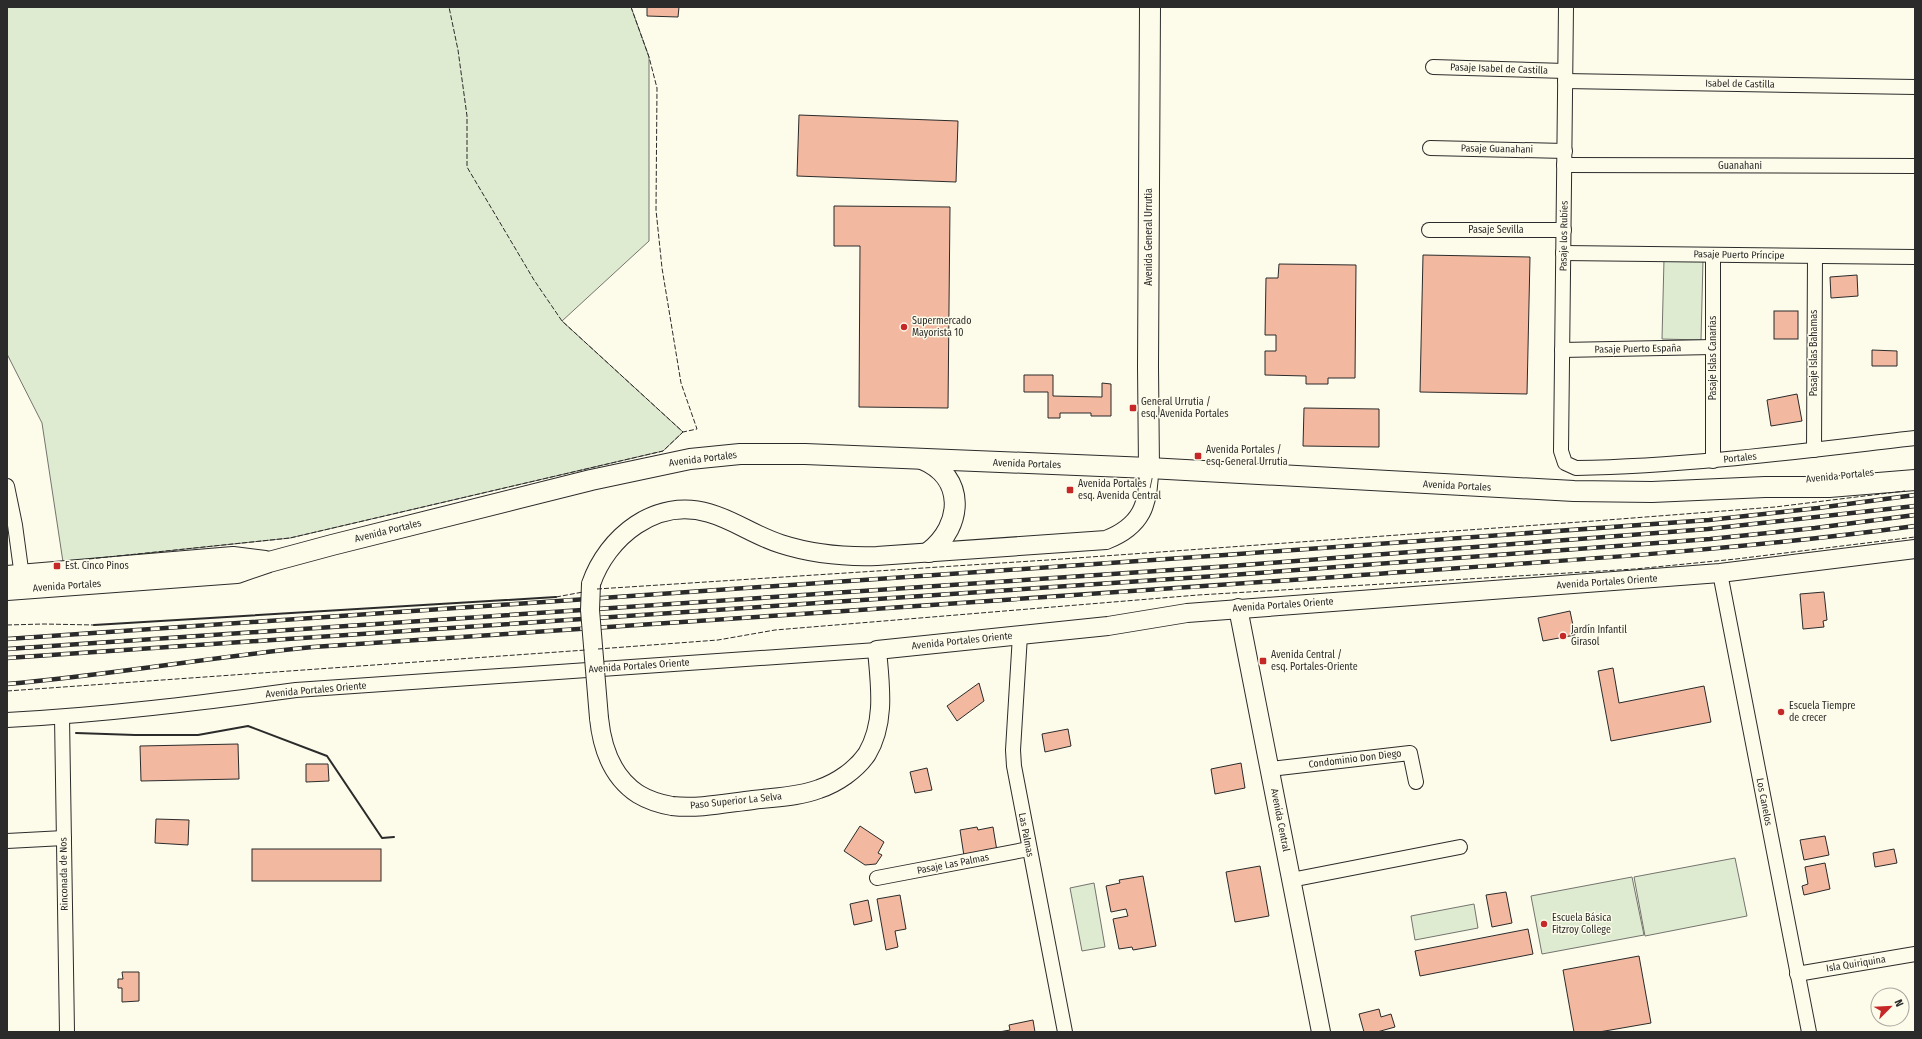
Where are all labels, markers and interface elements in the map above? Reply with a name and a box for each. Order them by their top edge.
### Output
street label: Pasaje Isabel de Castilla [1450,61,1548,77]
street label: Isabel de Castilla [1705,77,1775,91]
street label: Pasaje Guanahani [1461,142,1533,156]
street label: Guanahani [1718,160,1762,172]
street label: Avenida General Urrutia [1143,188,1155,286]
street label: Pasaje los Rubíes [1556,201,1571,271]
street label: Pasaje Sevilla [1468,224,1524,236]
street label: Pasaje Puerto Príncipe [1693,247,1785,262]
street label: Pasaje Islas Bahamas [1808,310,1820,396]
place label: Supermercado Mayorista 10 [912,315,971,339]
street label: Pasaje Islas Canarias [1707,316,1719,400]
marker: Supermercado Mayorista 10 [899,322,909,332]
street label: Pasaje Puerto España [1594,342,1682,356]
place label: General Urrutia / esq. Avenida Portales [1141,396,1229,420]
marker: General Urrutia / esq. Avenida Portales [1128,403,1138,413]
place label: Avenida Portales / esq. General Urrutia [1206,444,1288,468]
street label: Avenida Portales [668,449,738,469]
street label: Portales [1723,450,1757,466]
marker: Avenida Portales / esq. General Urrutia [1193,451,1203,461]
street label: Avenida Portales [993,457,1061,471]
street label: Avenida Portales [1805,466,1875,486]
place label: Avenida Portales / esq. Avenida Central [1078,478,1161,502]
street label: Avenida Portales [1422,478,1492,494]
marker: Avenida Portales / esq. Avenida Central [1065,485,1075,495]
street label: Avenida Portales [353,517,423,545]
place label: Est. Cinco Pinos [65,560,129,572]
marker: Est. Cinco Pinos [52,561,62,571]
street label: Avenida Portales Oriente [1556,572,1658,592]
street label: Avenida Portales [32,578,102,594]
street label: Avenida Portales Oriente [1232,595,1334,615]
place label: Jardín Infantil Girasol [1571,623,1627,648]
street label: Avenida Portales Oriente [911,630,1013,652]
marker: Jardín Infantil Girasol [1558,631,1568,641]
place label: Avenida Central / esq. Portales-Oriente [1271,649,1358,673]
street label: Avenida Portales Oriente [588,656,690,676]
marker: Avenida Central / esq. Portales-Oriente [1258,656,1268,666]
street label: Avenida Portales Oriente [265,680,367,700]
place label: Escuela Tiempre de crecer [1789,700,1855,724]
marker: Escuela Tiempre de crecer [1776,707,1786,717]
street label: Condominio Don Diego [1308,747,1402,771]
street label: Los Canelos [1754,777,1774,827]
street label: Avenida Central [1268,787,1292,853]
street label: Paso Superior La Selva [690,790,783,812]
street label: Las Palmas [1016,812,1036,858]
street label: Rinconada de Nos [57,837,71,911]
street label: Pasaje Las Palmas [916,851,990,877]
place label: Escuela Básica Fitzroy College [1552,912,1611,936]
marker: Escuela Básica Fitzroy College [1539,919,1549,929]
street label: Isla Quiriquina [1825,953,1887,975]
north arrow [1870,987,1910,1027]
text: N [1891,997,1906,1009]

